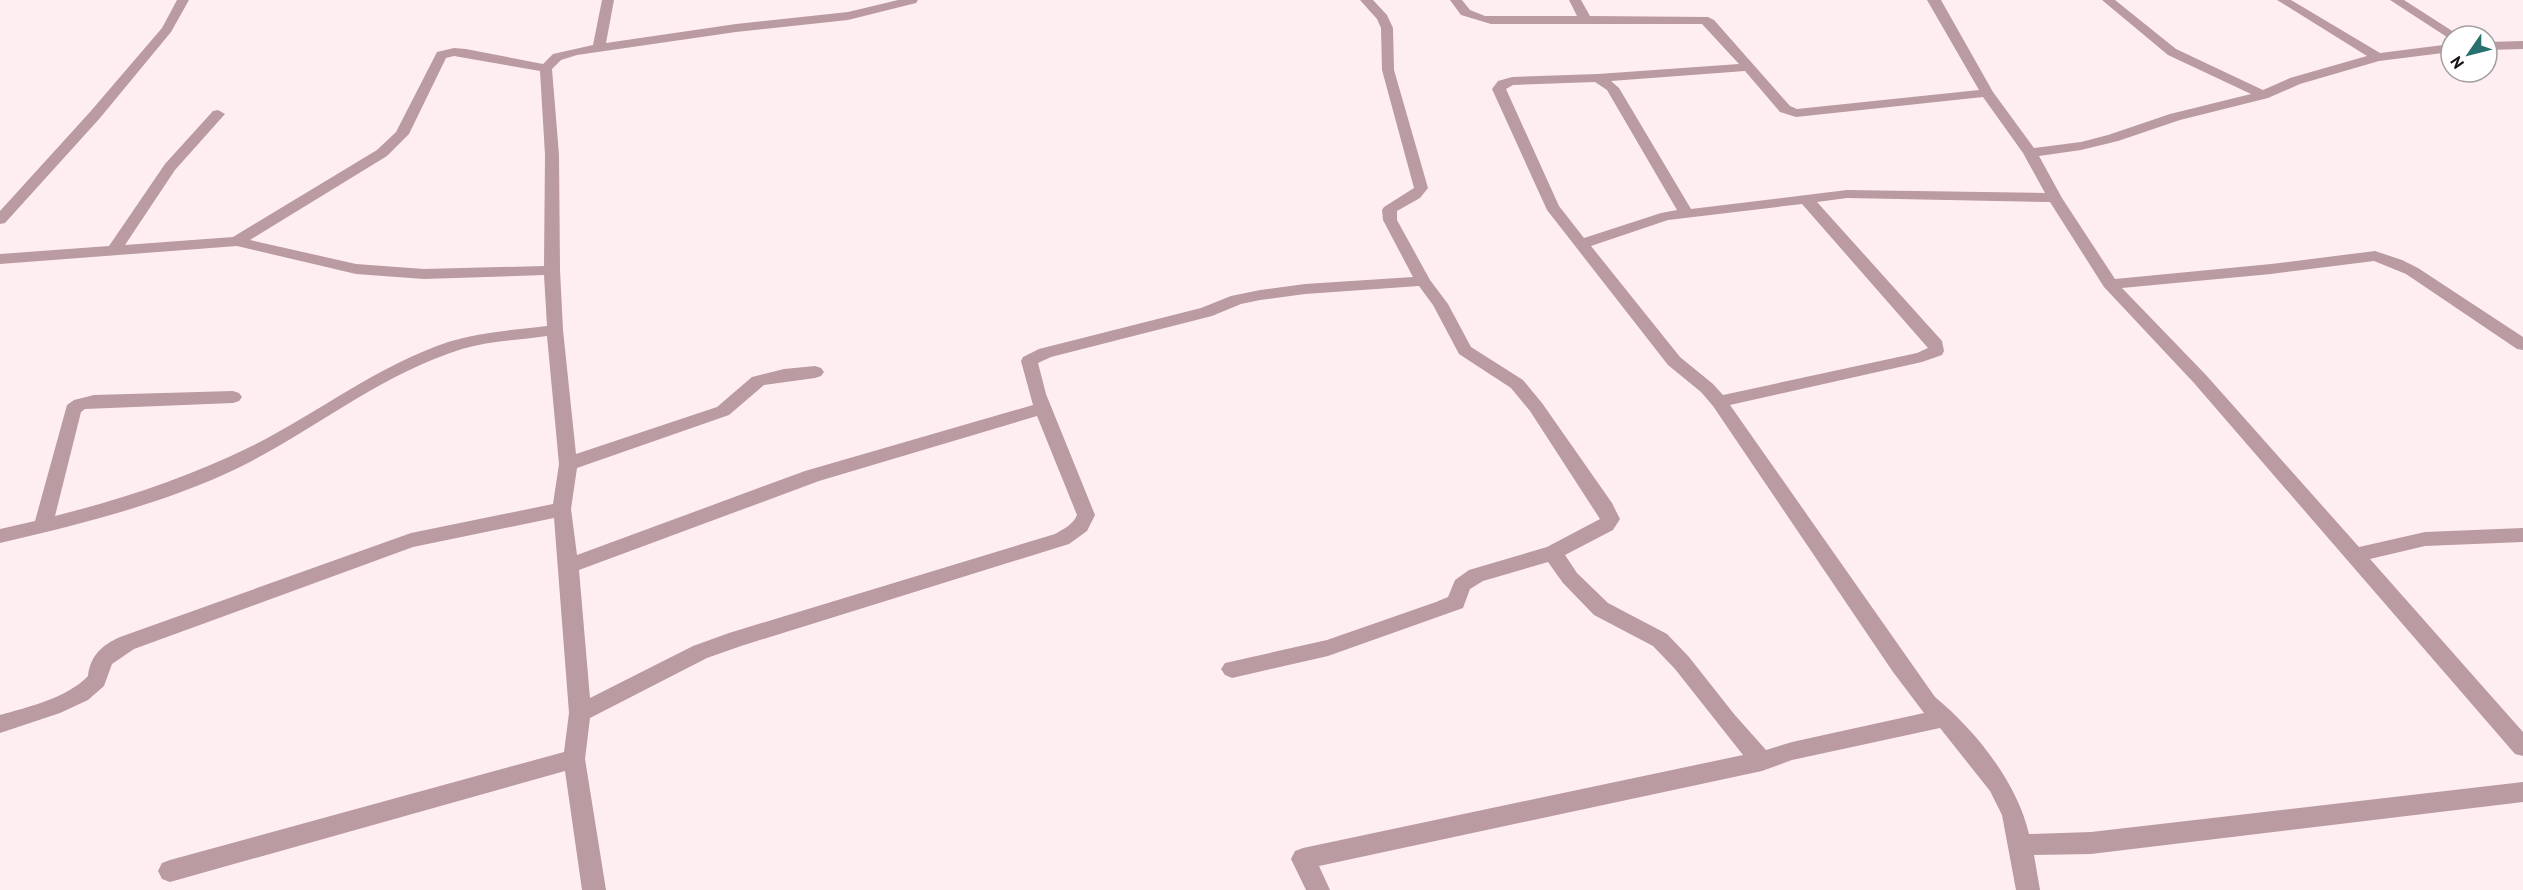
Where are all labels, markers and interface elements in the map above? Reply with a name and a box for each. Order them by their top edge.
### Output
north arrow [2439,24,2499,84]
text: N [2446,53,2468,73]

